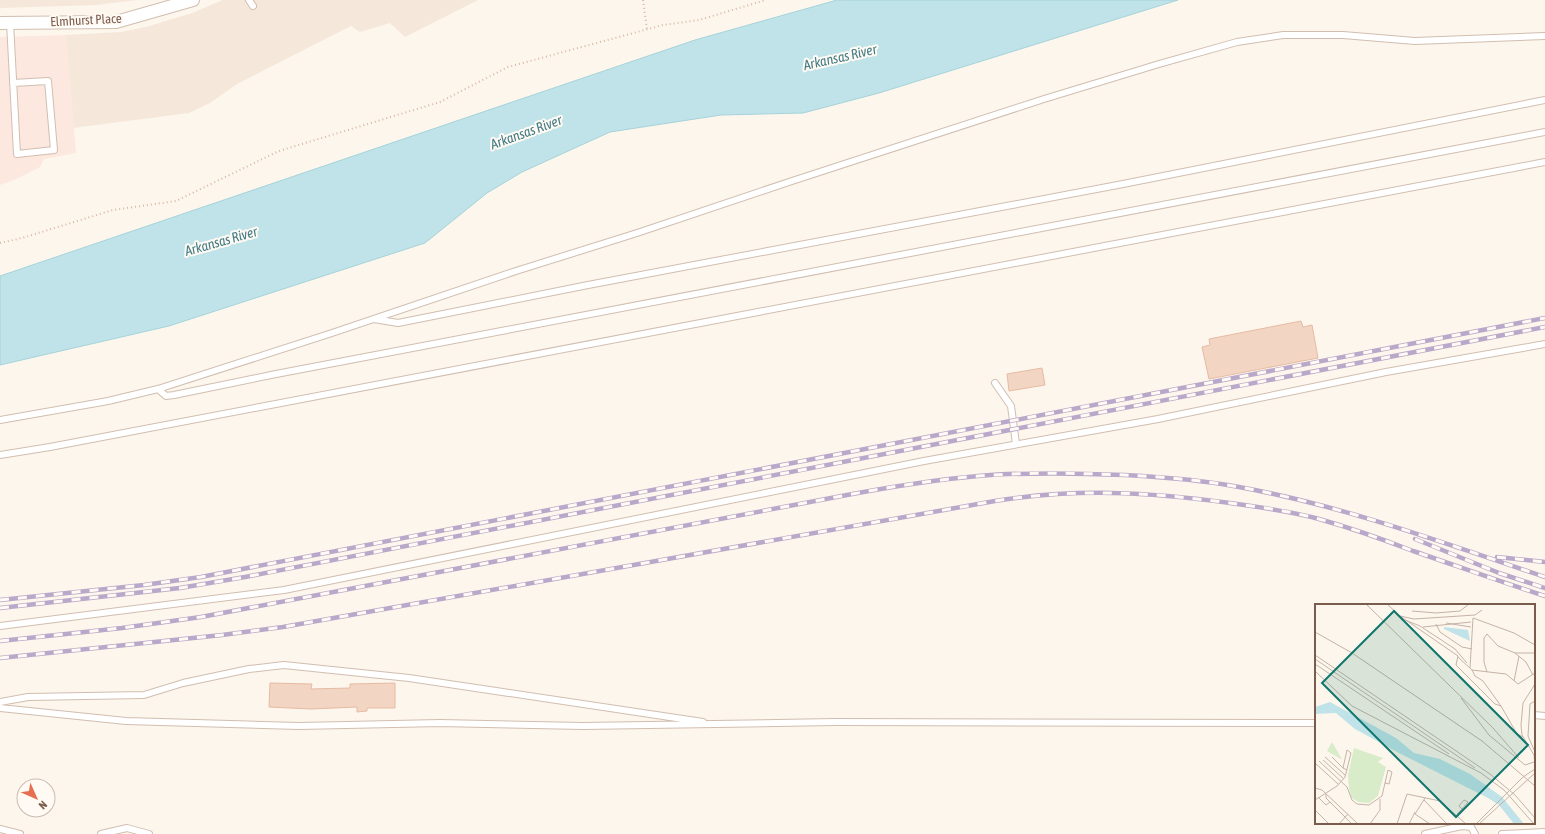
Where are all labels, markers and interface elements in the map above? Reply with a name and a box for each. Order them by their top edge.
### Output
street label: Elmhurst Place [50,11,122,29]
water label: Arkansas River [801,41,879,73]
water label: Arkansas River [487,111,565,153]
water label: Arkansas River [182,223,260,259]
inset map [1315,604,1535,824]
north arrow [16,778,56,818]
text: N [37,799,50,812]

